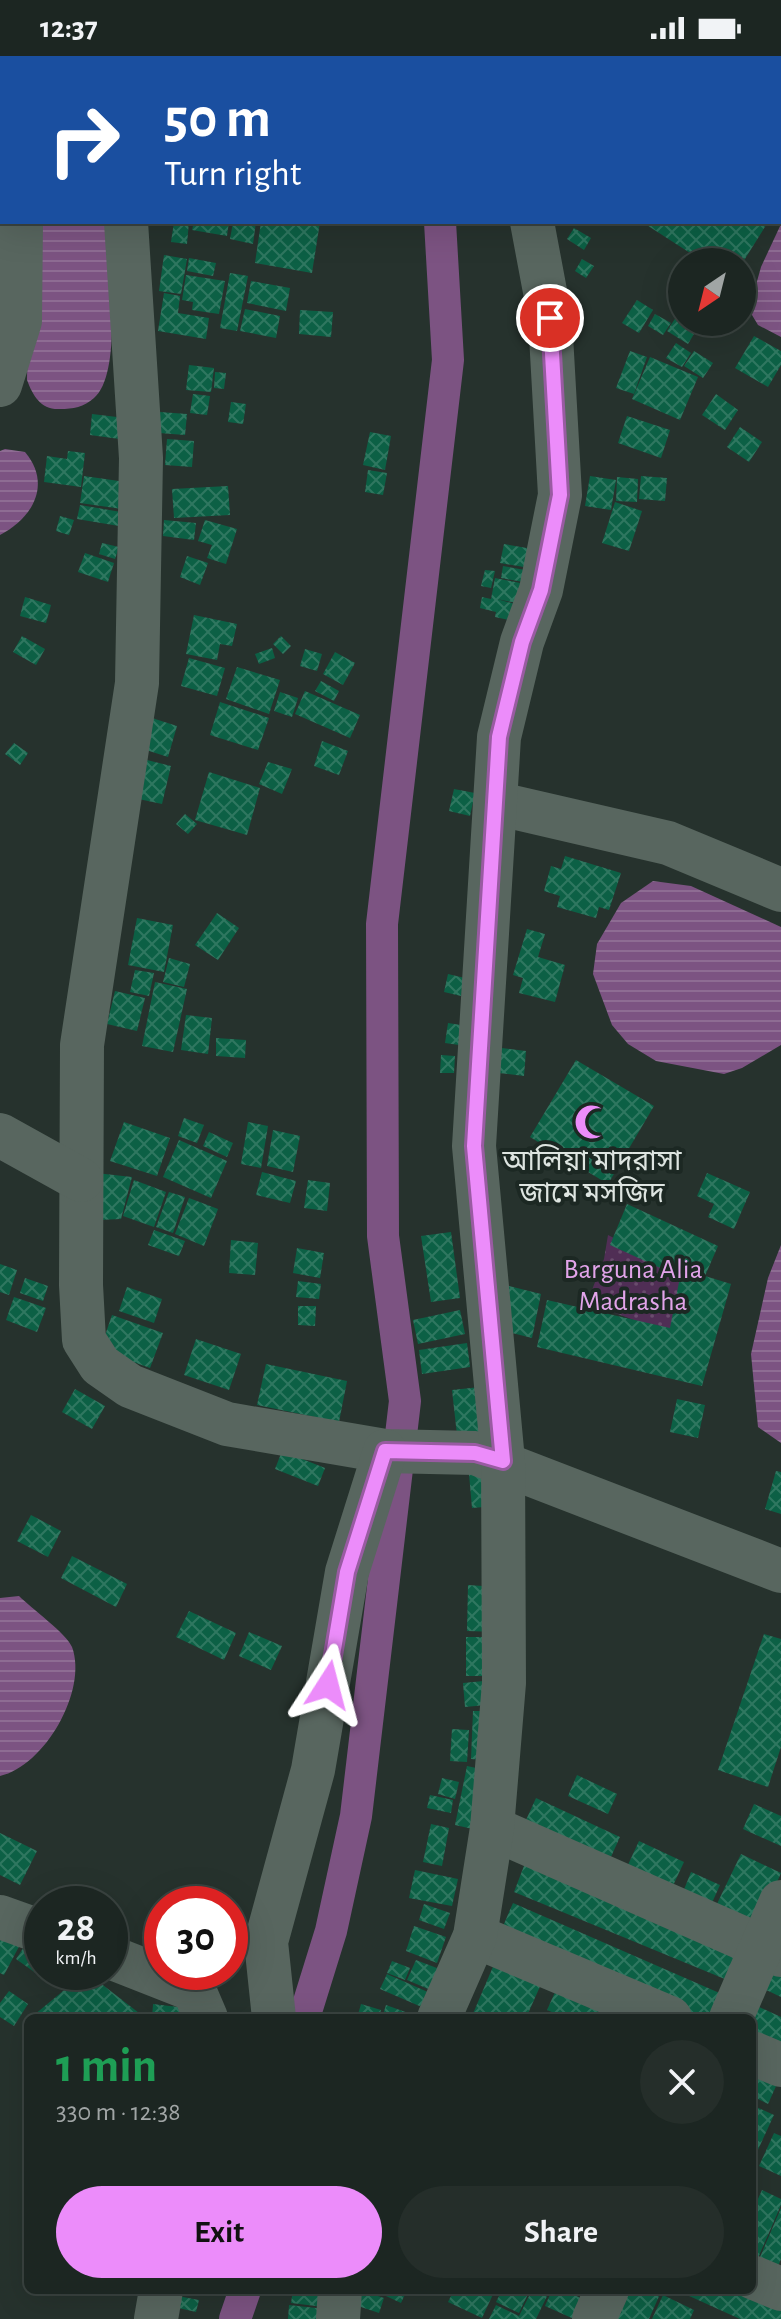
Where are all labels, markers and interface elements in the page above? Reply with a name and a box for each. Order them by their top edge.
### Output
text: 12:37 [40,13,98,43]
icon: right [32,88,136,192]
text: 50 m [164,91,271,147]
text: Turn right [164,156,301,192]
north arrow [668,248,756,336]
map controls [668,248,756,336]
pin [516,284,584,352]
icon: arrive [528,296,572,340]
mosque icon: আলিয়া মাদরাসা জামে মসজিদ [573,1103,611,1141]
place label: আলিয়া মাদরাসা জামে মসজিদ [501,1144,682,1208]
park label: Barguna Alia Madrasha [563,1256,703,1316]
position arrow [286,1643,370,1727]
speed limit sign: 30 [144,1886,248,1990]
text: 28 [57,1908,95,1948]
text: km/h [55,1948,97,1968]
button: close [640,2040,724,2124]
text: 1 min [56,2043,157,2091]
text: 330 m · 12:38 [56,2099,181,2125]
button: Exit [56,2186,382,2278]
button: Share [398,2186,724,2278]

